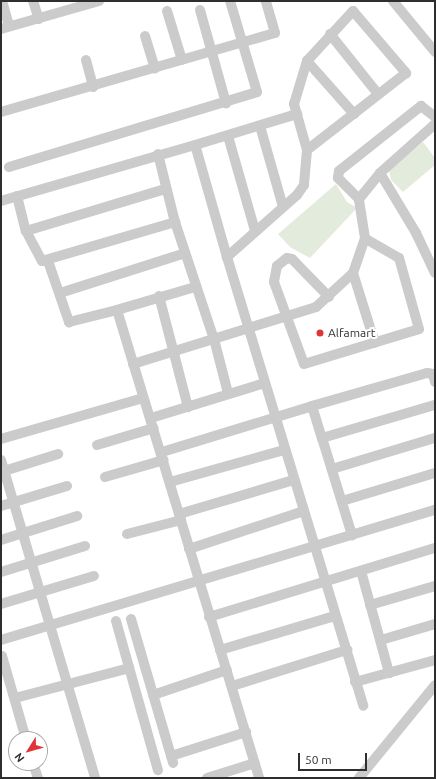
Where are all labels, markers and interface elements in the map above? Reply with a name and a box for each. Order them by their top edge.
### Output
place label: Alfamart [328,326,375,340]
marker: Alfamart [315,328,325,338]
north arrow [8,731,48,771]
scale bar [300,745,369,771]
text: N [12,751,26,765]
text: 50 m [305,753,332,766]

